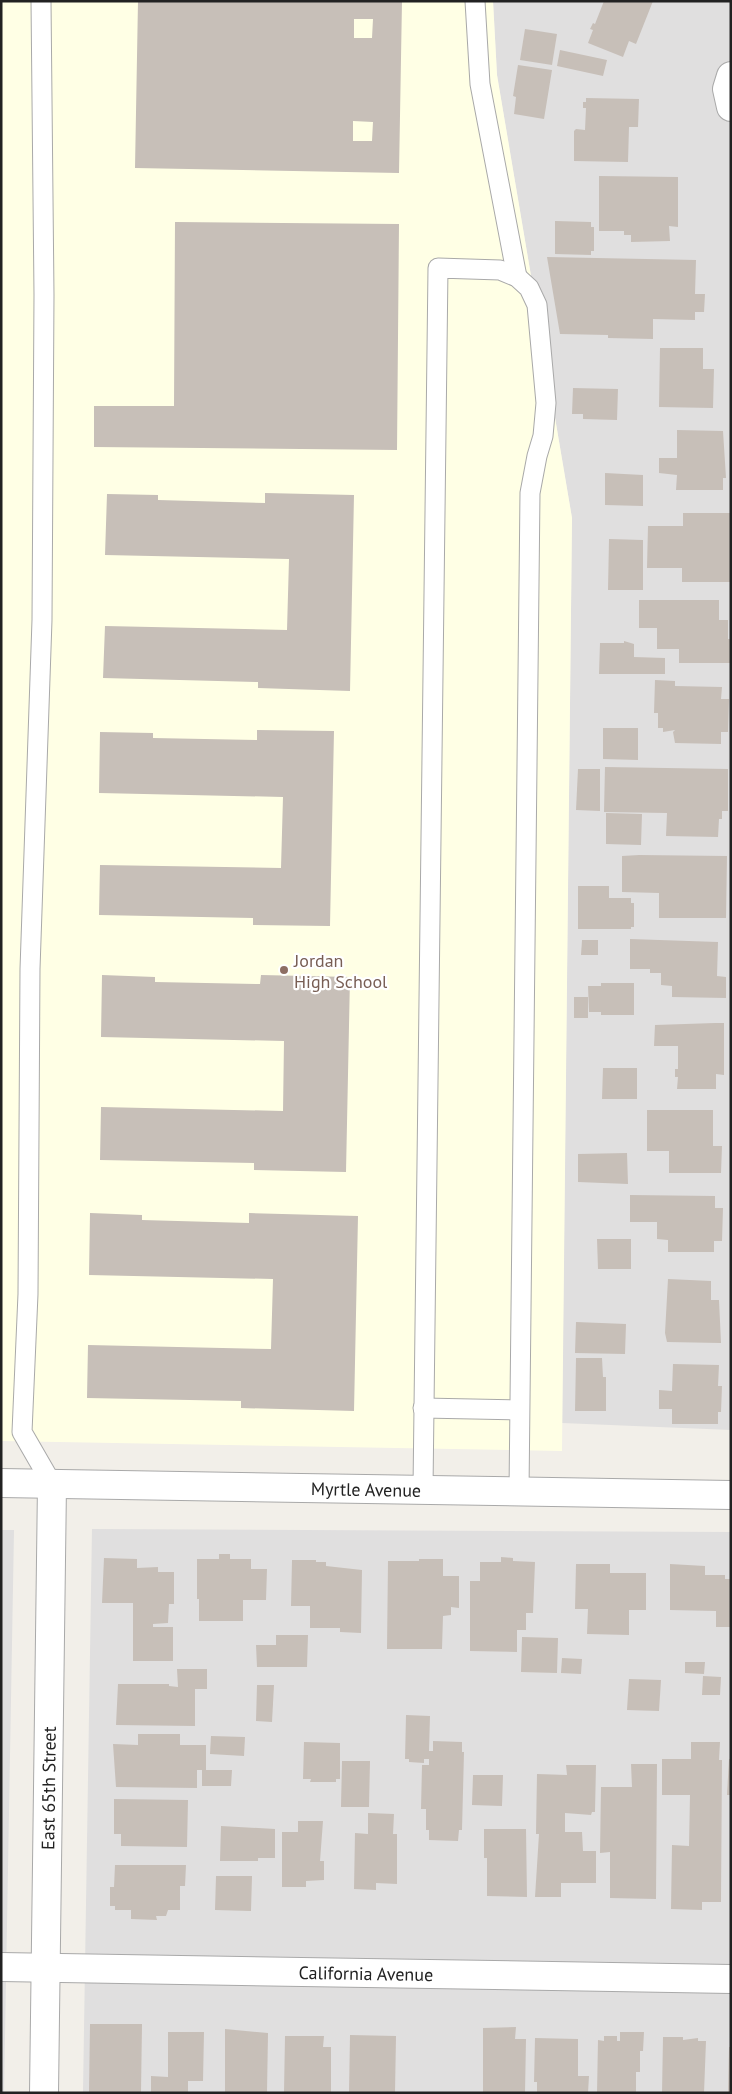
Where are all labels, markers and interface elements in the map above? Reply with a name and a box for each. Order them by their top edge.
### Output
place label: Jordan High School [293,949,388,993]
marker: Jordan High School [278,964,290,976]
street label: Myrtle Avenue [311,1477,421,1501]
street label: East 65th Street [36,1726,60,1850]
street label: California Avenue [299,1960,433,1986]

